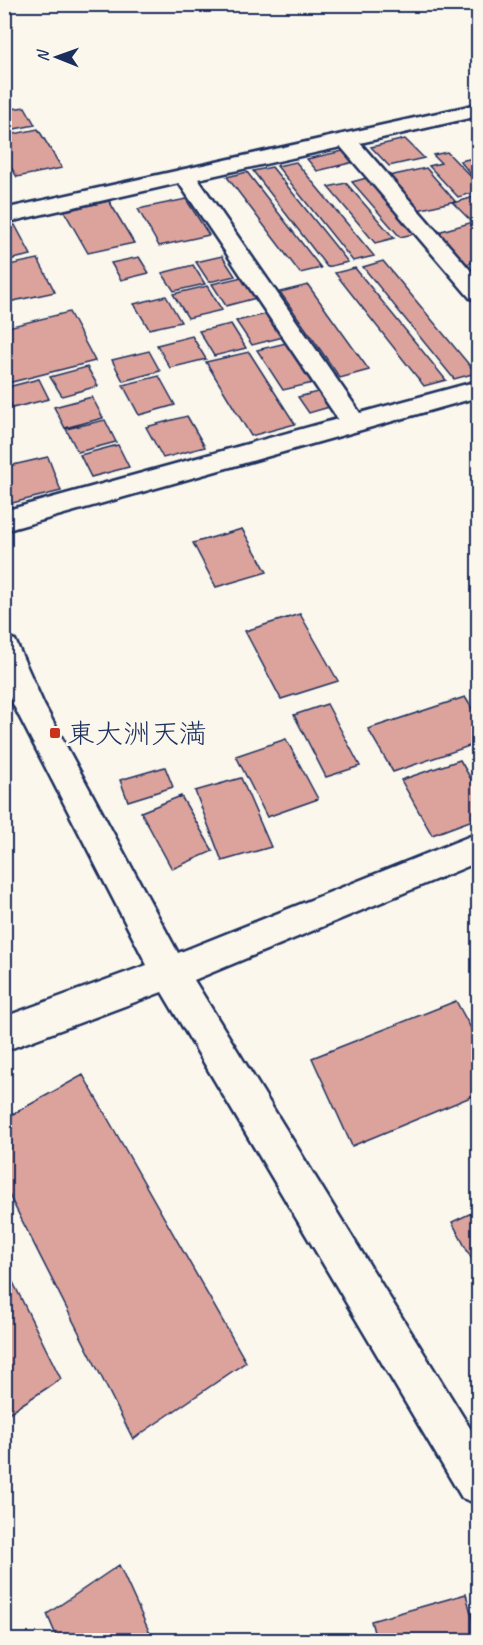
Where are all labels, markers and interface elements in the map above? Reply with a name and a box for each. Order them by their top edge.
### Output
north arrow [27,27,87,87]
text: N [33,49,53,62]
place label: 東大洲天満 [67,716,207,751]
marker: 東大洲天満 [48,726,62,740]

